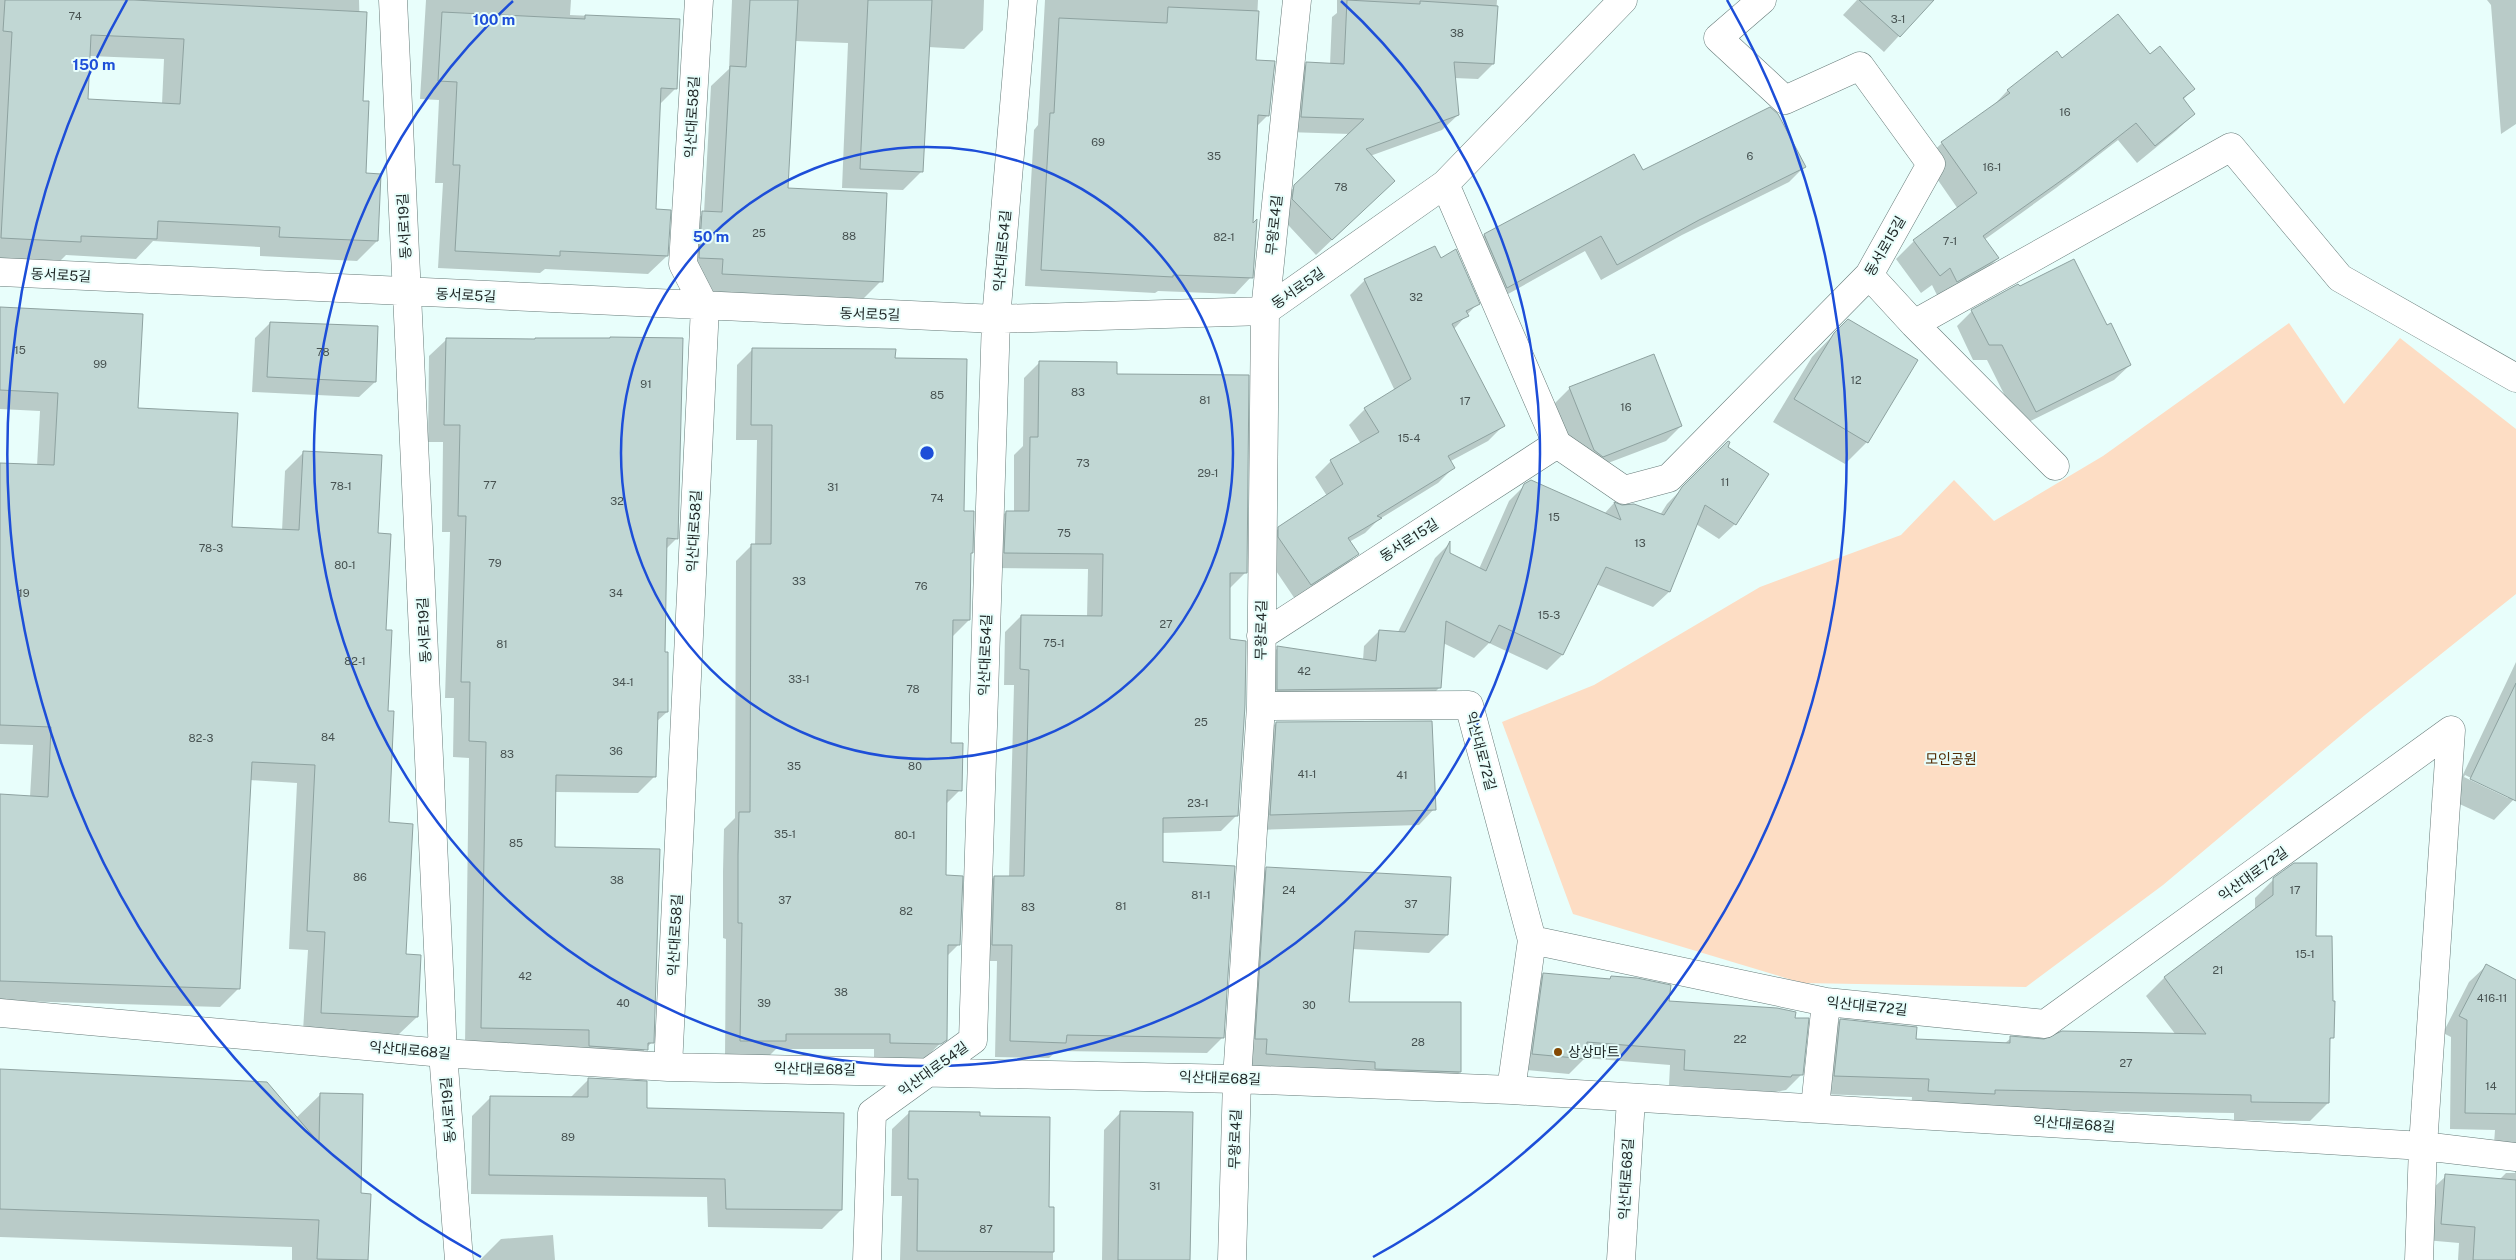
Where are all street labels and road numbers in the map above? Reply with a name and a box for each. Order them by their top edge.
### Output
street label: 익산대로58길 [682,75,702,159]
street label: 동서로19길 [394,193,414,259]
street label: 무왕로4길 [1263,194,1285,256]
street label: 익산대로54길 [990,209,1014,293]
street label: 동서로15길 [1862,213,1908,279]
street label: 동서로5길 [1269,264,1327,312]
street label: 동서로5길 [30,265,92,285]
street label: 동서로5길 [435,285,497,305]
street label: 동서로5길 [839,305,901,323]
street label: 익산대로58길 [684,489,704,573]
street label: 동서로15길 [1377,515,1441,565]
street label: 동서로19길 [414,597,434,663]
street label: 무왕로4길 [1252,600,1270,660]
street label: 익산대로54길 [976,614,994,696]
street label: 익산대로72길 [1463,710,1499,792]
street label: 익산대로72길 [2215,844,2291,904]
street label: 익산대로58길 [665,893,685,977]
street label: 익산대로72길 [1826,994,1908,1018]
street label: 익산대로68길 [368,1038,452,1062]
street label: 익산대로54길 [895,1038,971,1100]
street label: 익산대로68길 [774,1060,856,1078]
street label: 익산대로68길 [1179,1069,1261,1087]
street label: 동서로19길 [438,1077,458,1143]
street label: 무왕로4길 [1226,1109,1244,1169]
street label: 익산대로68길 [2032,1113,2116,1135]
street label: 익산대로68길 [1616,1138,1636,1220]

